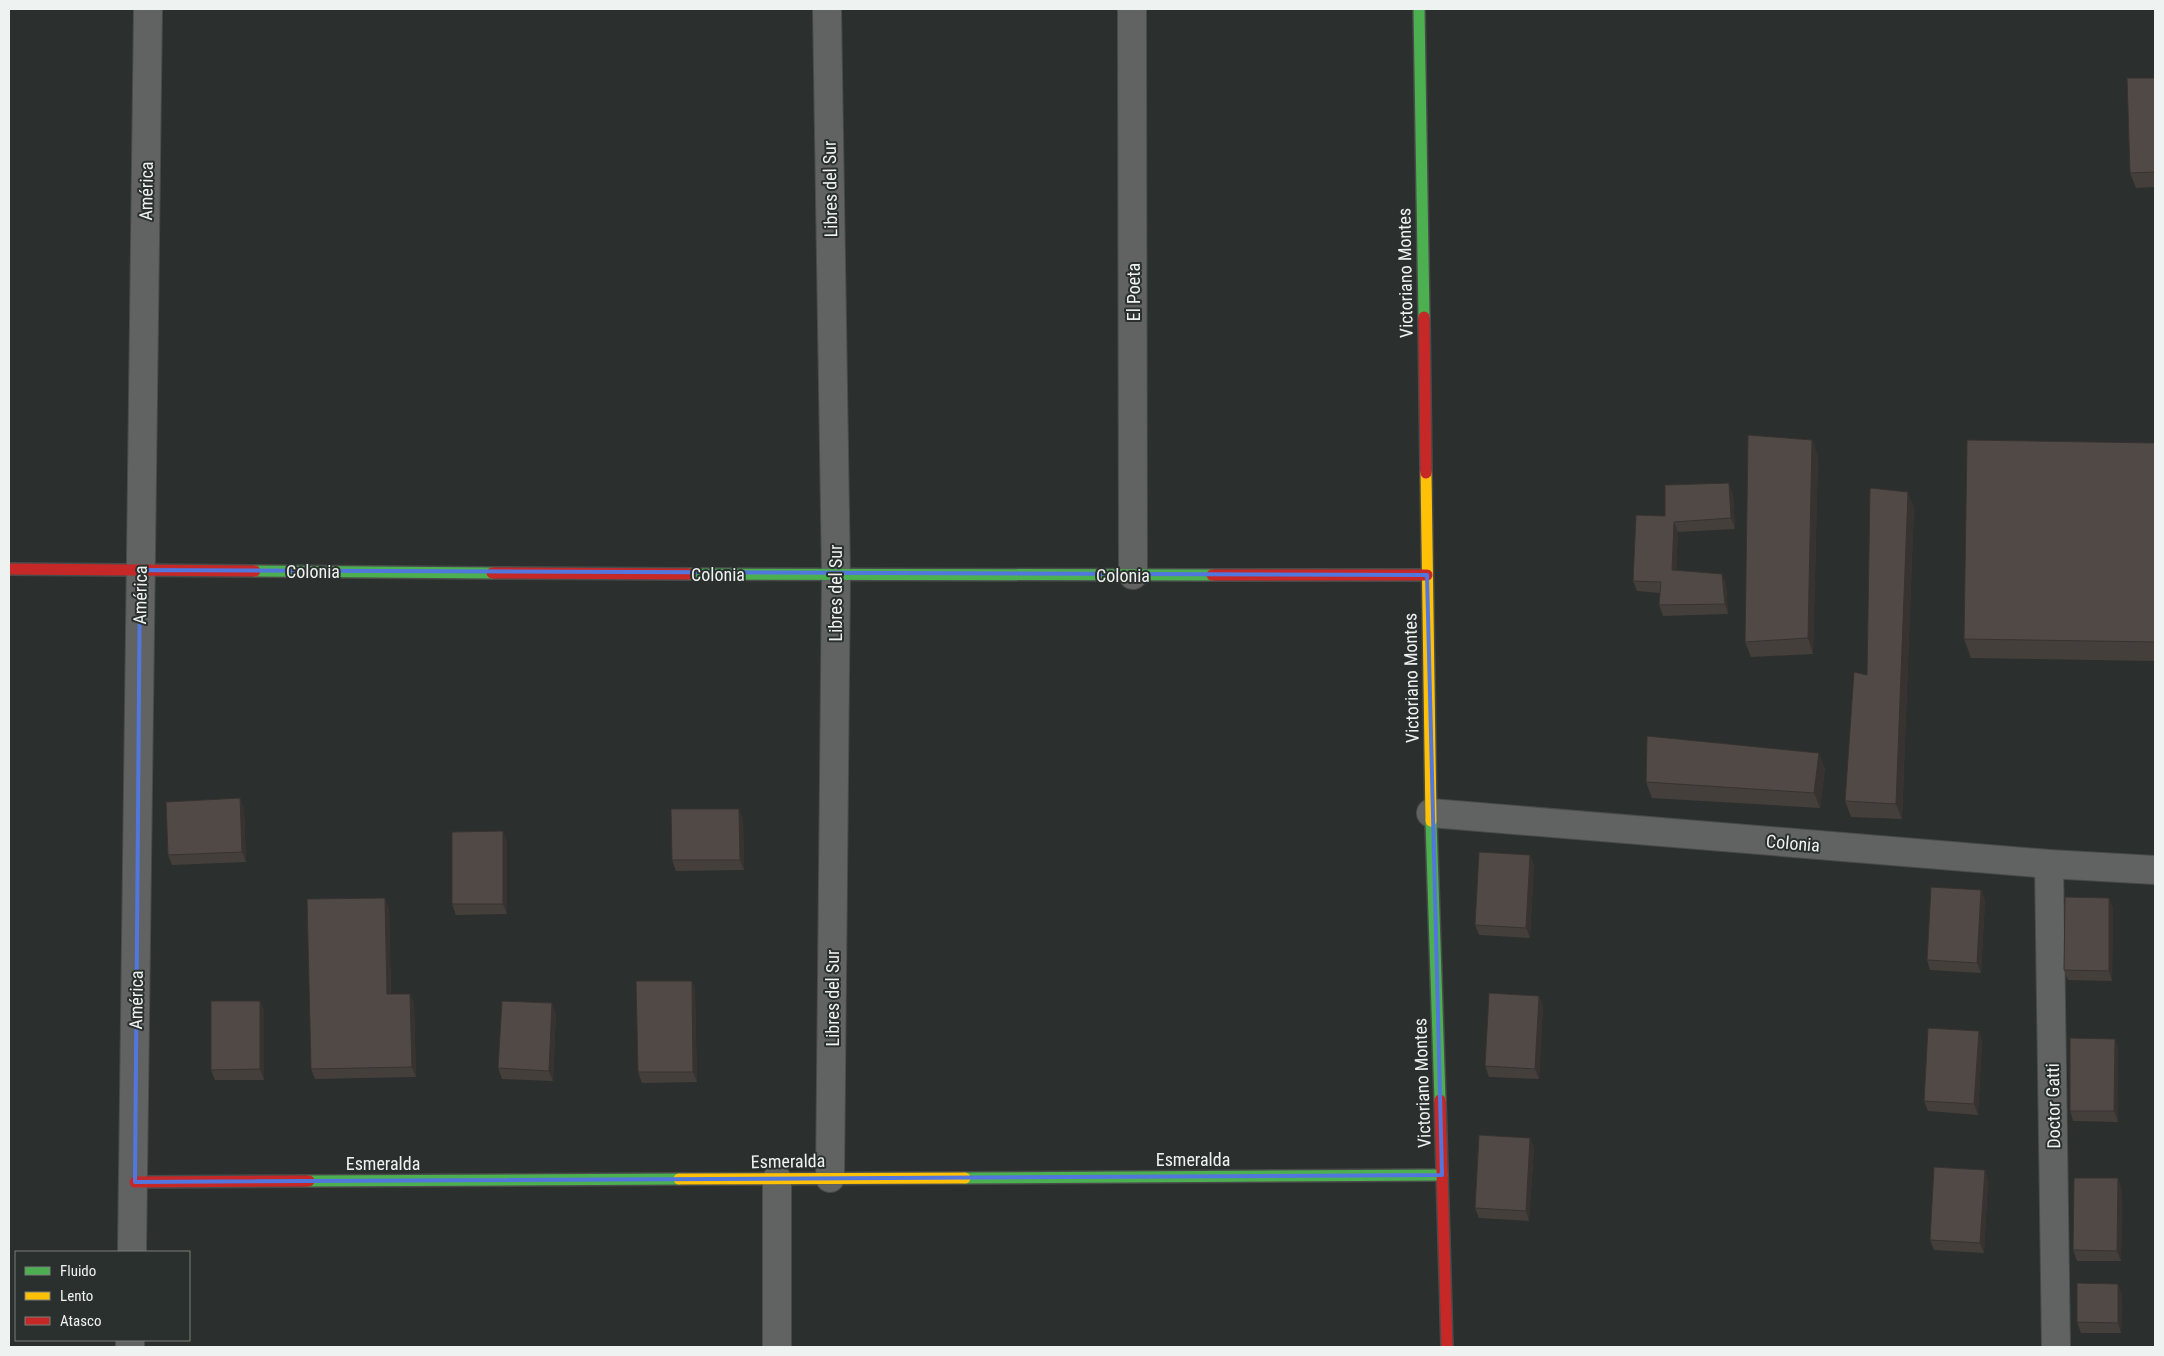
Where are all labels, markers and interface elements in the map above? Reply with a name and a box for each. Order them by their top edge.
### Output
street label: Libres del Sur [819,140,841,238]
street label: América [135,161,157,221]
street label: Victoriano Montes [1393,208,1417,338]
street label: El Poeta [1123,263,1144,321]
street label: Libres del Sur [825,544,846,641]
street label: Colonia [286,561,340,582]
street label: Colonia [691,564,745,585]
street label: América [129,565,151,625]
street label: Colonia [1096,565,1150,586]
street label: Victoriano Montes [1399,613,1423,743]
street label: Colonia [1765,830,1821,856]
street label: Libres del Sur [822,949,843,1046]
street label: América [125,970,147,1030]
street label: Victoriano Montes [1409,1018,1435,1148]
street label: Doctor Gatti [2042,1063,2064,1149]
street label: Esmeralda [1156,1149,1230,1170]
street label: Esmeralda [751,1150,825,1172]
street label: Esmeralda [346,1153,420,1174]
legend [15,1251,190,1341]
text: Fluido [60,1262,96,1280]
text: Lento [60,1287,93,1305]
text: Atasco [60,1312,101,1330]

